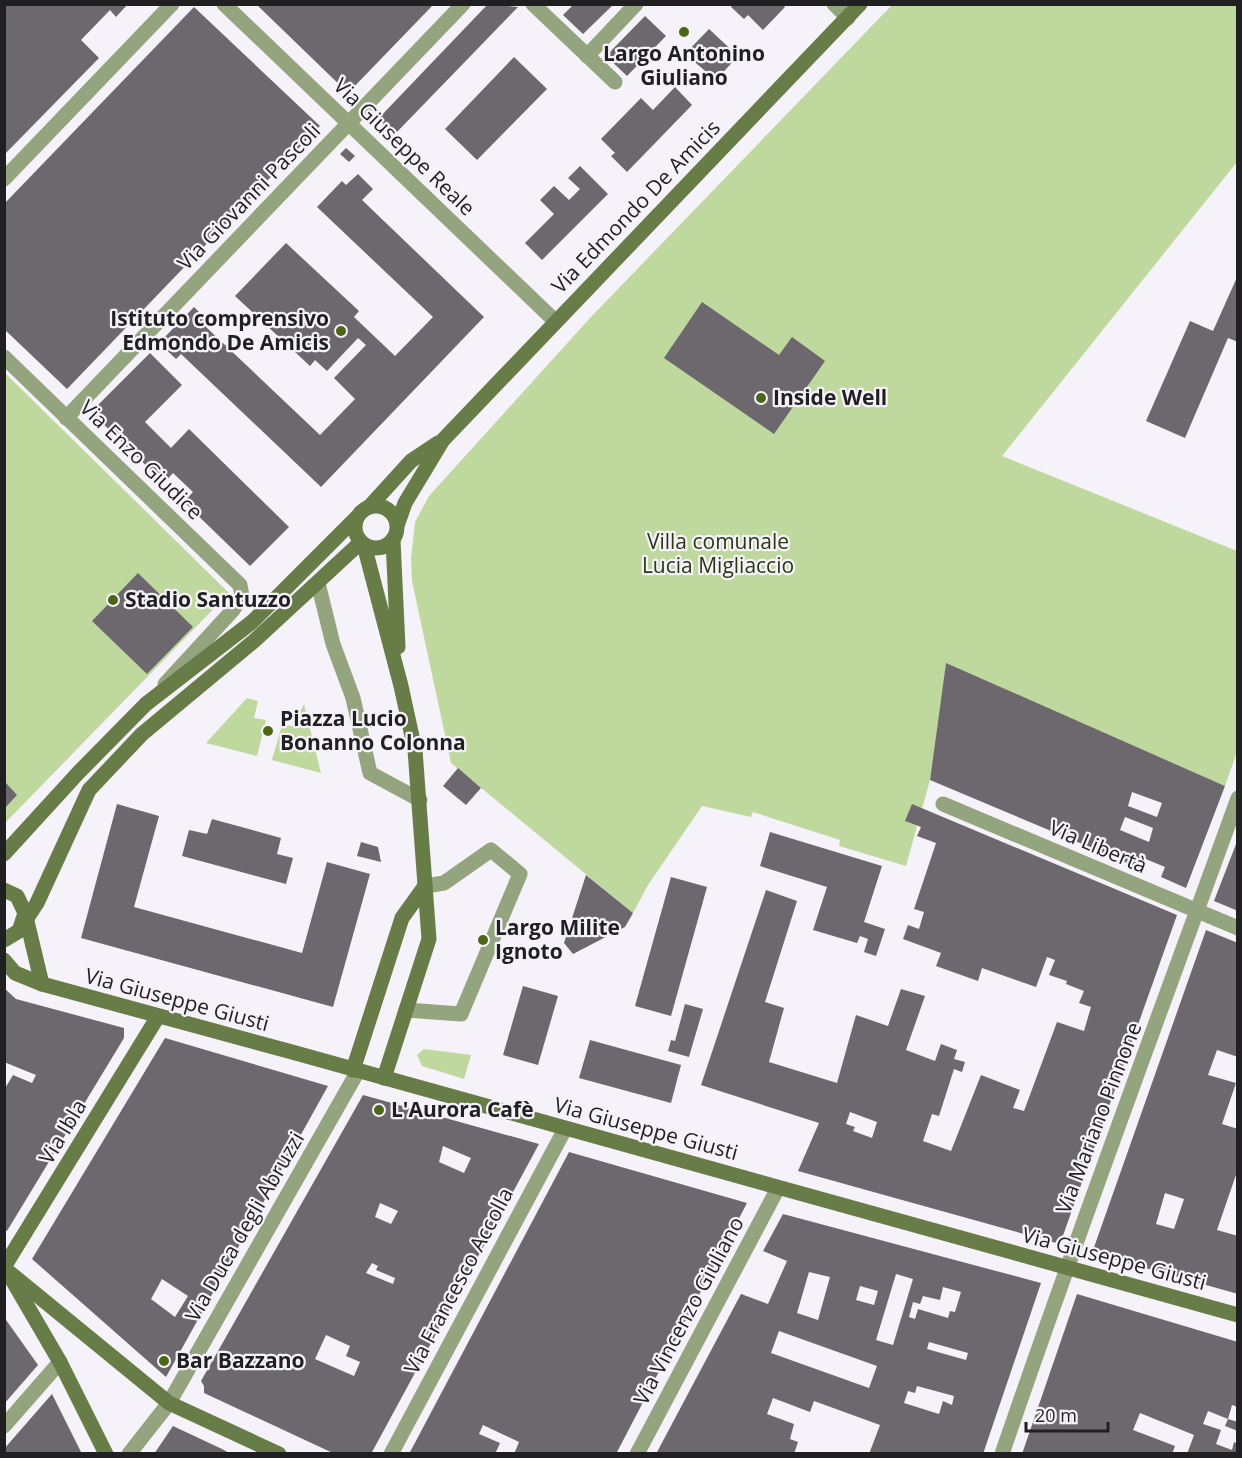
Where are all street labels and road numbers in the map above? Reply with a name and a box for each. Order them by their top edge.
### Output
street label: Via Giuseppe Reale [328,71,482,221]
street label: Via Edmondo De Amicis [545,113,726,299]
street label: Via Giovanni Pascoli [171,117,326,276]
street label: Via Enzo Giudice [74,393,209,525]
street label: Via Libertà [1045,813,1152,879]
street label: Via Giuseppe Giusti [82,961,272,1037]
street label: Via Mariano Pinnone [1049,1018,1148,1217]
street label: Via Giuseppe Giusti [551,1090,741,1166]
street label: Via Ibla [32,1094,92,1169]
street label: Via Duca degli Abruzzi [178,1126,310,1327]
street label: Via Francesco Accolla [397,1182,519,1379]
street label: Via Vincenzo Giuliano [627,1211,750,1410]
street label: Via Giuseppe Giusti [1019,1220,1209,1296]

